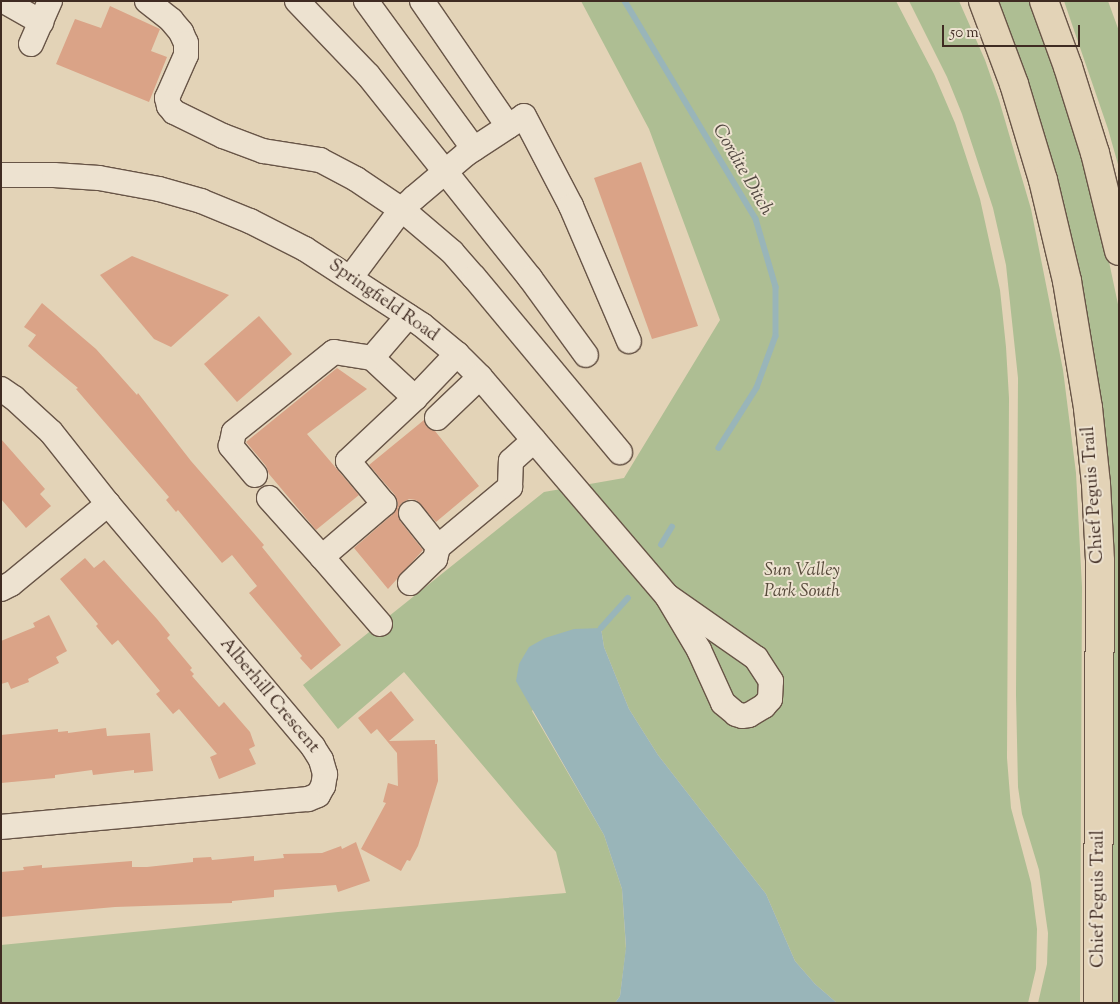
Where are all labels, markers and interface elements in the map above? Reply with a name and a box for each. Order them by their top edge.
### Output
scale bar [945,15,1082,47]
text: 50 m [950,23,979,44]
water label: Cordite Ditch [707,120,777,220]
street label: Springfield Road [324,255,442,347]
street label: Chief Peguis Trail [1078,426,1110,564]
park label: Sun Valley Park South [764,561,840,604]
street label: Alberhill Crescent [215,634,323,758]
street label: Chief Peguis Trail [1088,830,1110,968]

